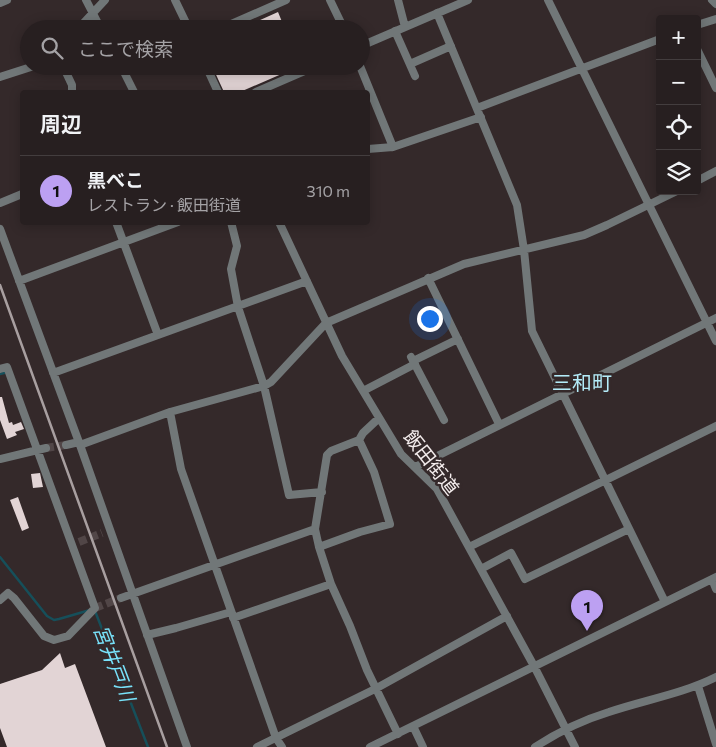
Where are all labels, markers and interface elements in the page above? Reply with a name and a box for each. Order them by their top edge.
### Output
map controls [656,15,701,195]
button: + [656,15,701,60]
search box [20,20,370,75]
icon: search [38,34,66,62]
text: ここで検索 [78,37,173,60]
button: − [656,60,701,105]
button: locate [656,105,701,150]
text: 周辺 [40,111,82,136]
button: layers [656,150,701,195]
text: 黒べこ [87,168,144,191]
text: 1 [52,181,60,200]
text: 310 m [307,181,350,200]
text: レストラン · 飯田街道 [87,195,241,214]
your location [417,306,443,332]
district label: 三和町 [552,370,612,394]
street label: 飯田街道 [400,425,464,499]
pin: 1 [571,590,603,631]
water label: 宮井戸川 [89,621,141,707]

